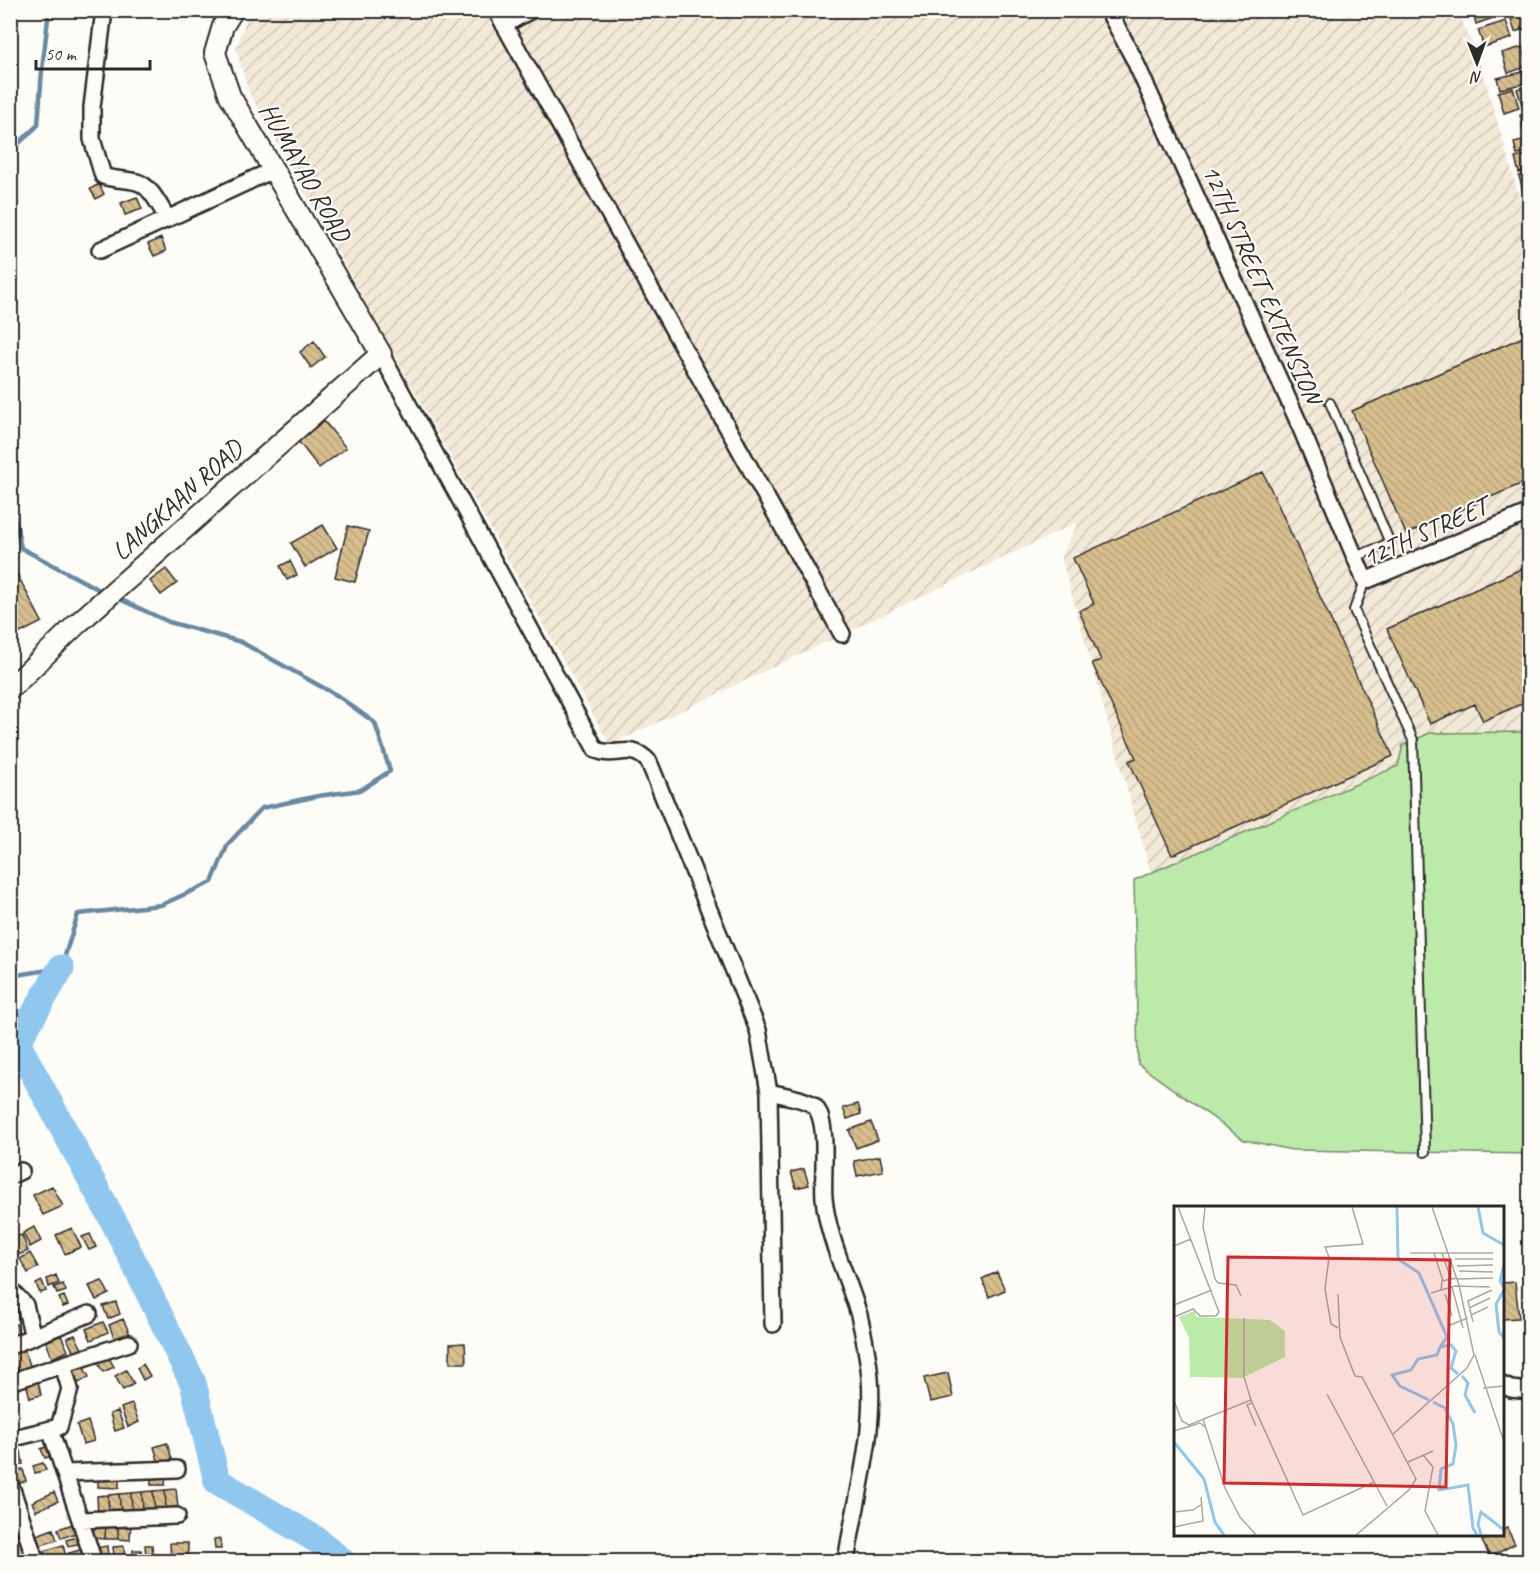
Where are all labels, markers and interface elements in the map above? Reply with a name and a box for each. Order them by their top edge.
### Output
scale bar [36,33,150,71]
north arrow [1447,33,1507,93]
text: 50 m [45,43,78,65]
text: N [1469,67,1482,87]
street label: HUMAYAO ROAD [252,97,359,249]
street label: 12TH STREET EXTENSION [1194,159,1331,413]
street label: LANGKAAN ROAD [105,431,251,567]
street label: 12TH STREET [1357,487,1499,574]
inset map [1174,1206,1504,1536]

